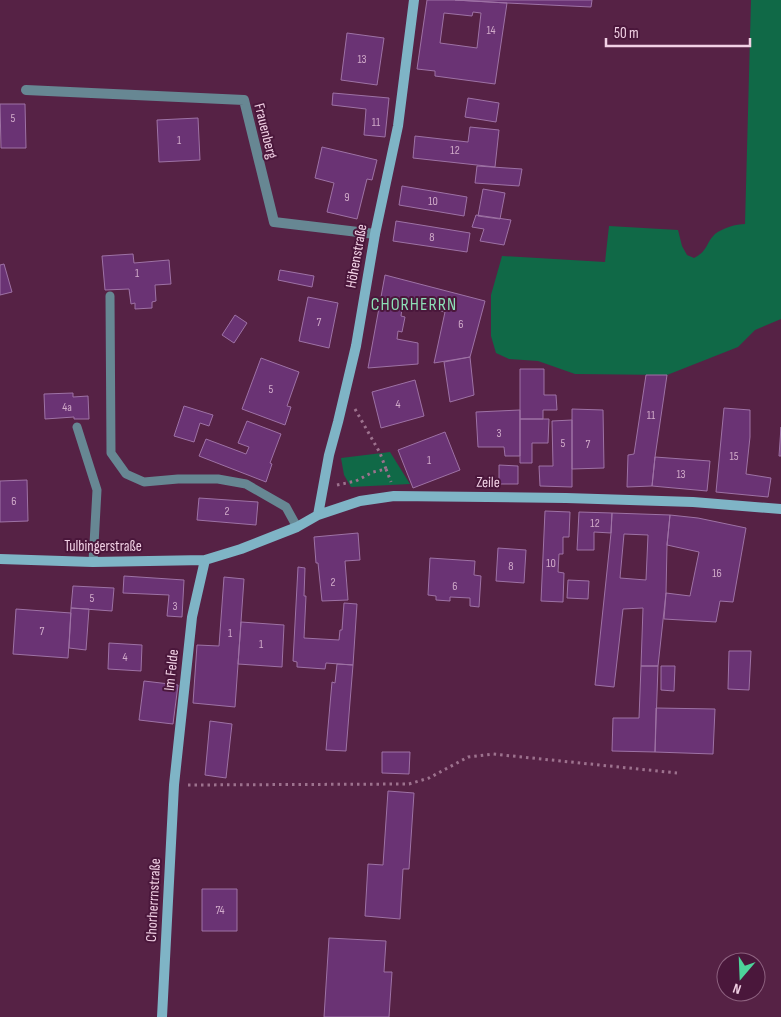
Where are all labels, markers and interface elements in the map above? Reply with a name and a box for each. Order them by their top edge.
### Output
scale bar [606,15,750,47]
house number: 14 [486,23,496,38]
text: 50 m [614,24,639,43]
house number: 13 [357,52,367,67]
street label: Frauenberg [249,101,282,161]
house number: 5 [11,111,16,126]
house number: 11 [372,115,381,130]
house number: 1 [177,133,182,148]
house number: 12 [450,143,460,158]
house number: 9 [344,190,350,205]
house number: 10 [428,194,438,209]
street label: Höhenstraße [342,223,371,290]
house number: 8 [429,230,435,245]
house number: 1 [135,266,140,281]
district label: CHORHERRN [371,294,457,315]
house number: 7 [317,315,322,330]
house number: 6 [458,317,464,332]
house number: 5 [269,382,274,397]
house number: 4 [395,397,401,412]
house number: 4a [62,400,72,415]
house number: 11 [647,408,656,423]
house number: 3 [496,426,502,441]
house number: 5 [561,436,566,451]
house number: 7 [586,437,591,452]
house number: 15 [729,449,739,464]
house number: 1 [427,453,432,468]
house number: 13 [676,467,686,482]
street label: Zeile [476,473,500,492]
house number: 6 [11,494,17,509]
house number: 2 [225,504,230,519]
house number: 12 [590,516,600,531]
street label: Tulbingerstraße [64,537,142,556]
house number: 10 [546,556,556,571]
house number: 8 [508,559,514,574]
house number: 16 [712,566,722,581]
house number: 2 [331,575,336,590]
house number: 6 [452,579,458,594]
house number: 5 [90,591,95,606]
house number: 3 [172,599,178,614]
house number: 7 [40,624,45,639]
house number: 1 [228,626,233,641]
house number: 1 [259,637,264,652]
street label: Im Felde [160,648,183,692]
house number: 4 [122,650,128,665]
street label: Chorherrnstraße [142,858,165,942]
house number: 74 [215,903,225,918]
north arrow [716,952,766,1002]
text: N [731,980,743,998]

